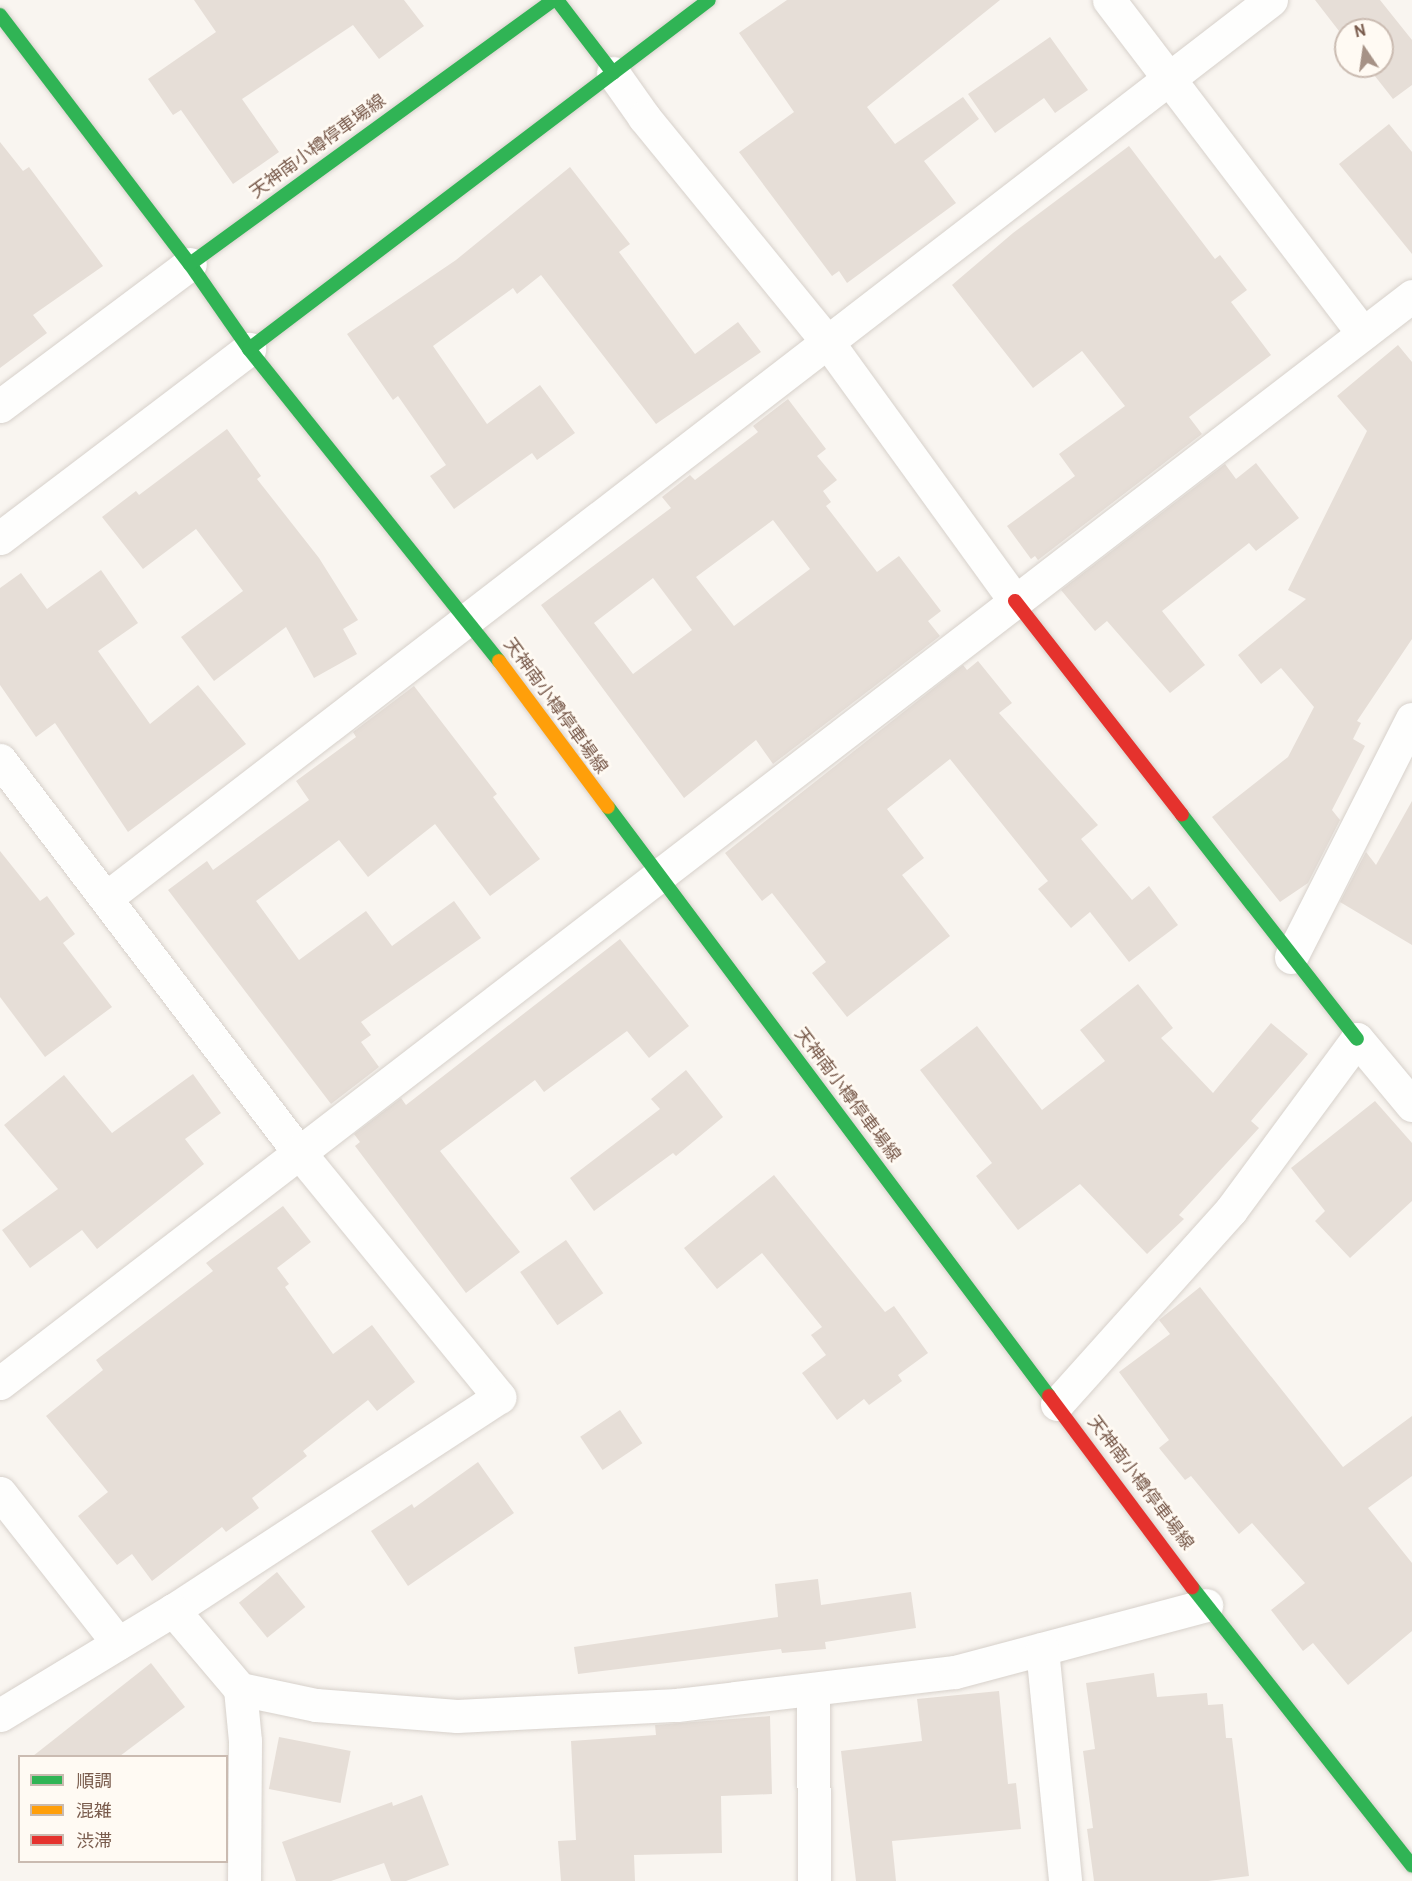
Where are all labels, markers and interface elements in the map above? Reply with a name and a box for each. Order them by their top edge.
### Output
north arrow [1334,18,1394,78]
text: N [1353,21,1368,43]
street label: 天神南小樽停車場線 [247,92,391,204]
street label: 天神南小樽停車場線 [498,635,610,779]
street label: 天神南小樽停車場線 [789,1025,903,1167]
street label: 天神南小樽停車場線 [1082,1413,1196,1555]
legend [18,1755,228,1863]
text: 順調 [76,1771,112,1794]
text: 混雑 [76,1801,112,1824]
text: 渋滞 [76,1831,112,1854]

